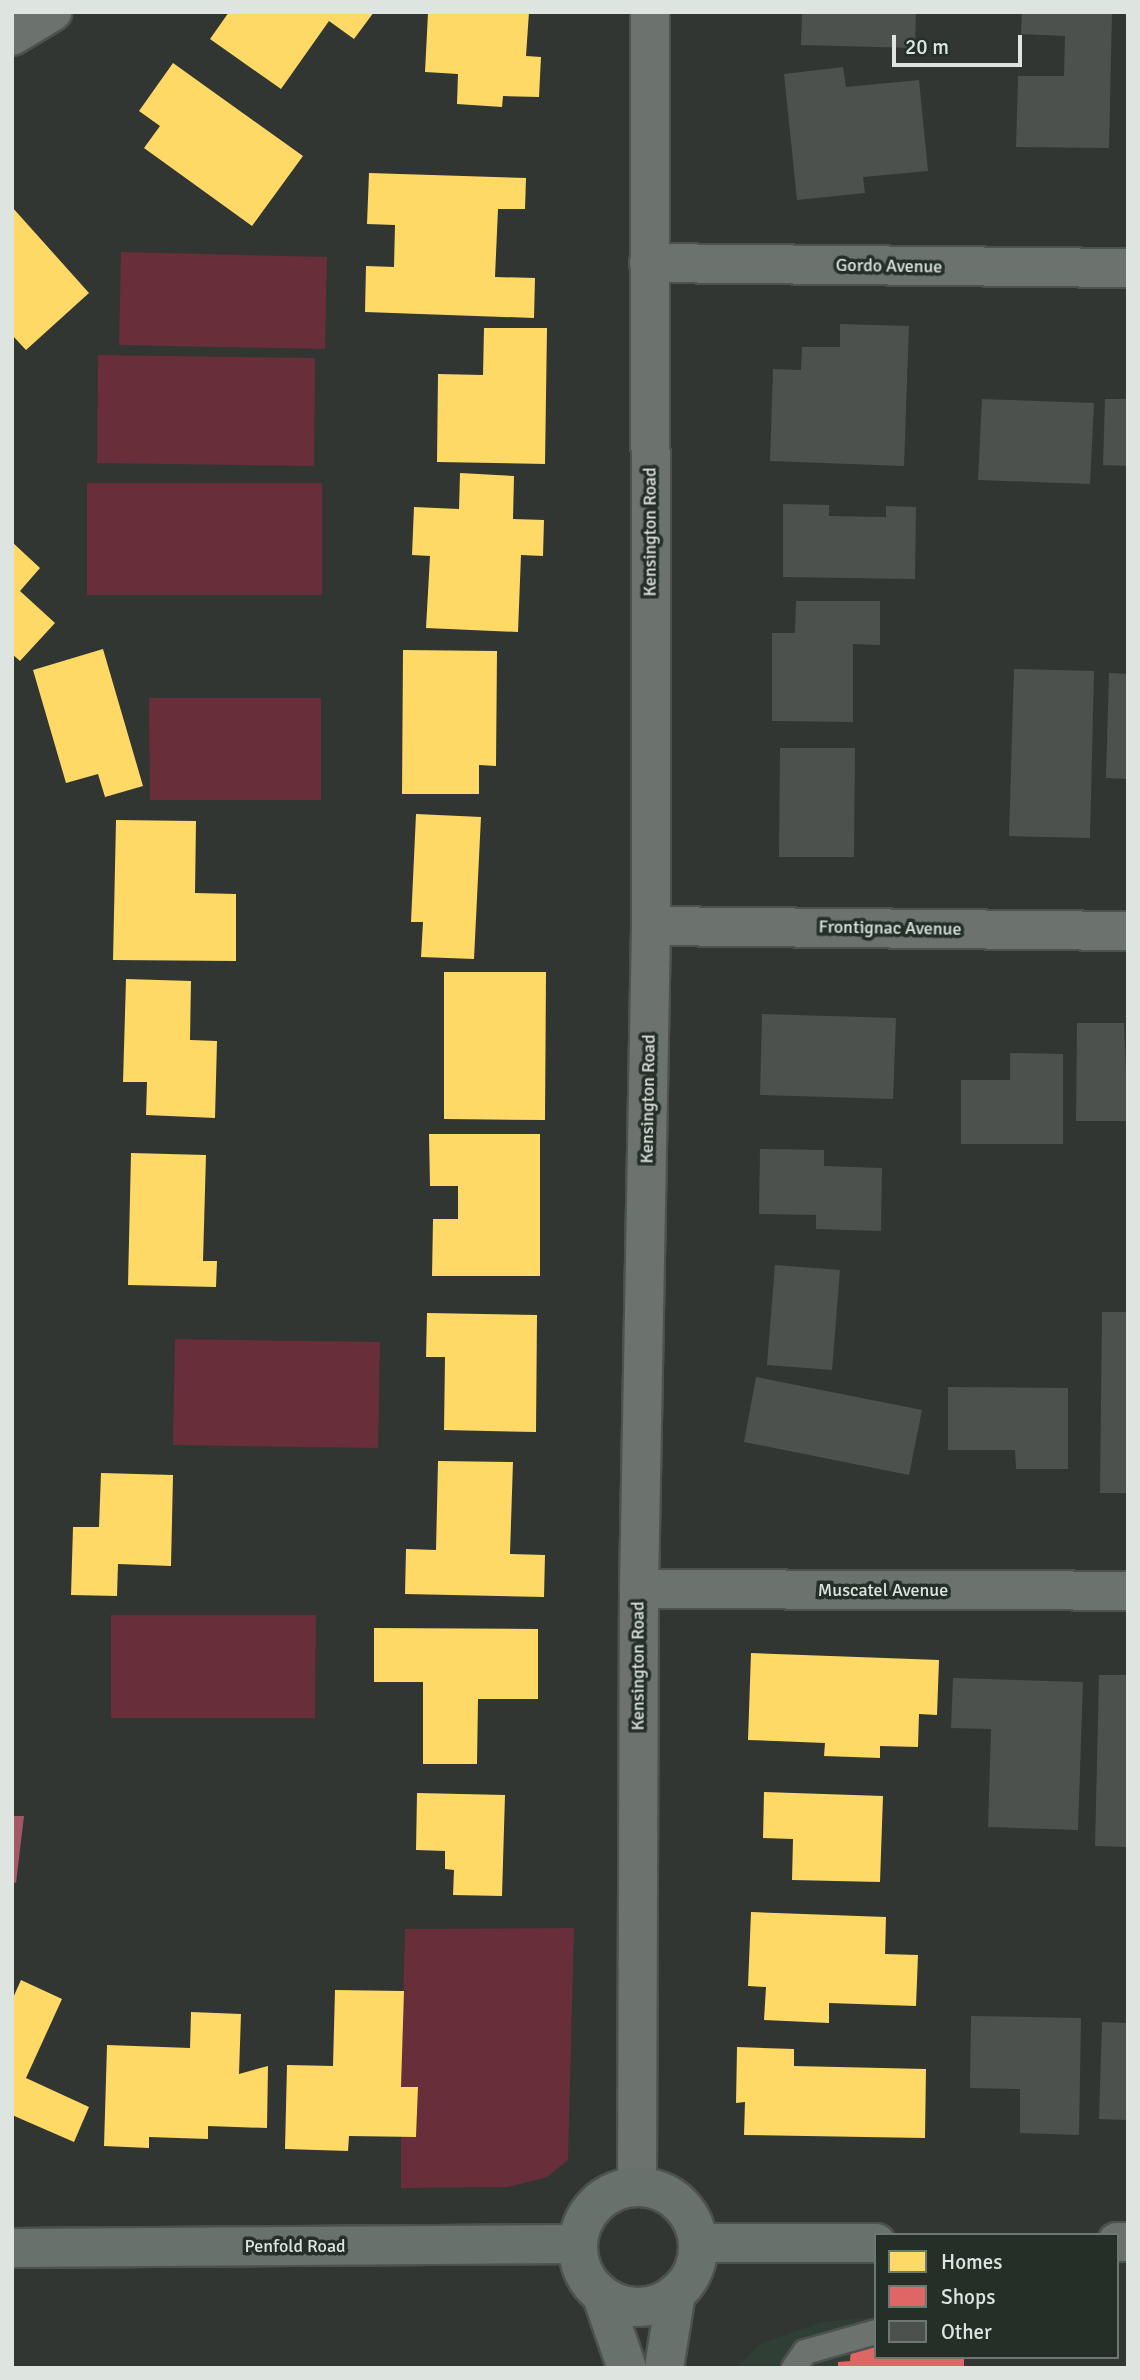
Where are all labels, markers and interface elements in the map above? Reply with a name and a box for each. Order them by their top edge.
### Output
scale bar [895,21,1024,65]
text: 20 m [905,34,949,60]
street label: Gordo Avenue [836,254,942,278]
street label: Kensington Road [639,467,661,597]
street label: Frontignac Avenue [818,916,962,940]
street label: Kensington Road [636,1034,660,1164]
street label: Muscatel Avenue [818,1579,948,1601]
street label: Kensington Road [627,1601,649,1731]
legend [874,2233,1119,2359]
street label: Penfold Road [245,2235,345,2257]
text: Homes [941,2249,1003,2275]
text: Shops [941,2284,995,2310]
text: Other [941,2319,992,2345]

